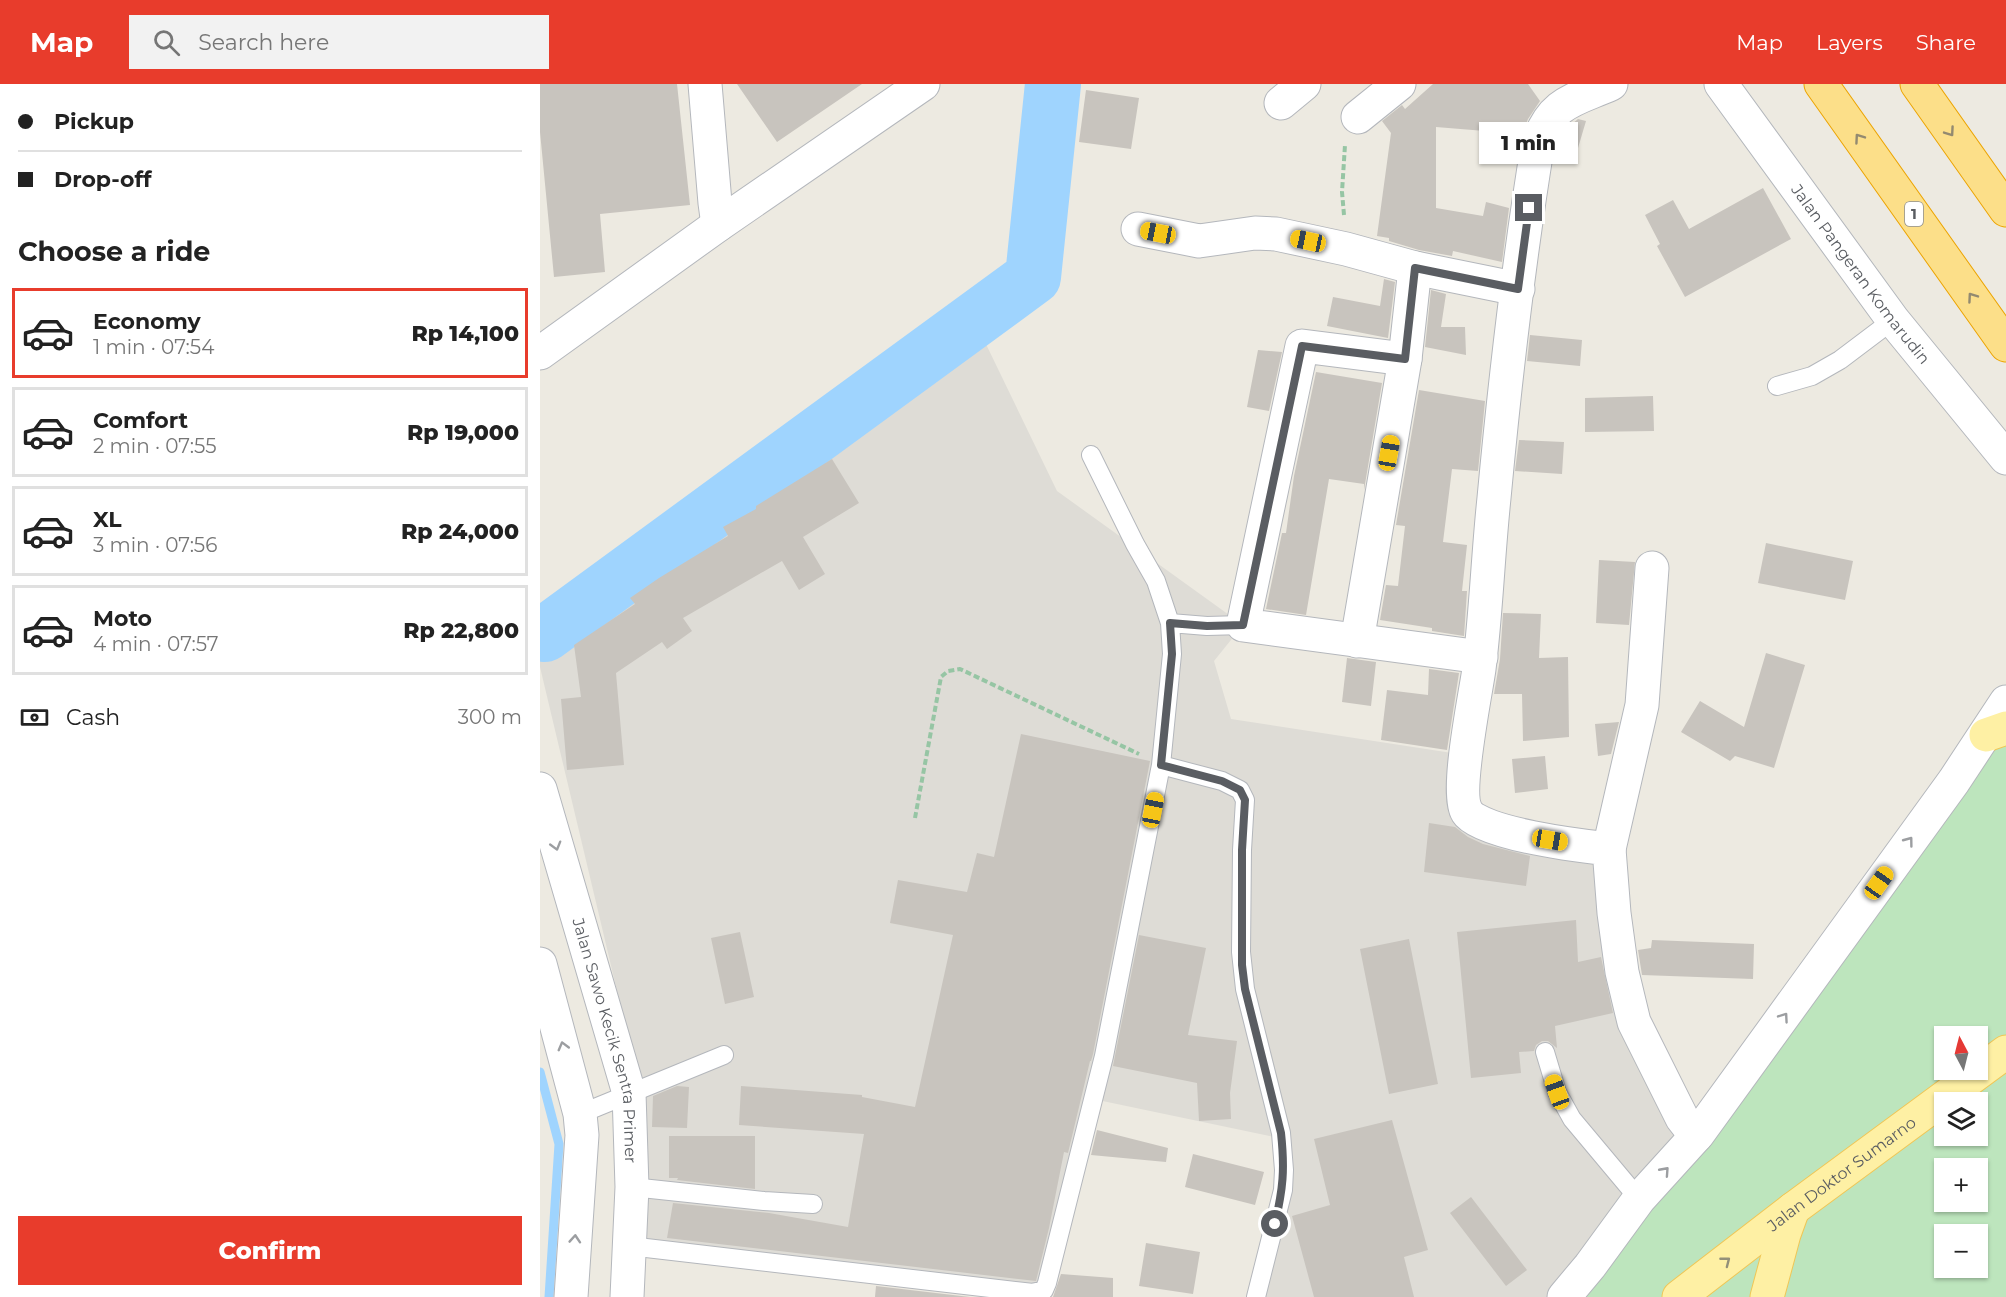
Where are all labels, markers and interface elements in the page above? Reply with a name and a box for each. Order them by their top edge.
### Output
search box [129,15,549,69]
text: Map [30,25,93,59]
icon: search [150,26,183,59]
text: Search here [198,29,329,56]
text: Map [1736,30,1783,55]
text: Layers [1816,30,1883,55]
text: Share [1916,30,1976,55]
text: Pickup [54,108,134,135]
callout: 1 min [1480,121,1578,163]
one-way arrow [1943,125,1954,136]
text: 1 min [1501,131,1556,155]
one-way arrow [1856,133,1867,144]
text: Drop-off [54,166,152,193]
street label: Jalan Pangeran Komarudin [1787,180,1934,368]
route end [1515,194,1542,221]
road number: 1 [1905,202,1923,226]
car [1139,221,1177,245]
car [1289,228,1327,254]
text: Choose a ride [18,235,210,268]
one-way arrow [1968,293,1979,304]
icon: car [21,306,75,360]
text: Economy [93,308,201,335]
text: Rp 14,100 [411,320,519,347]
text: 1 min · 07:54 [93,335,214,359]
icon: car [21,405,75,459]
text: Comfort [93,407,188,434]
text: Rp 19,000 [407,419,519,446]
text: 2 min · 07:55 [93,434,217,458]
car [1377,434,1401,472]
icon: car [21,504,75,558]
text: XL [93,506,122,533]
text: Rp 24,000 [401,518,519,545]
text: 3 min · 07:56 [93,533,217,557]
icon: car [21,603,75,657]
text: Moto [93,605,152,632]
text: Rp 22,800 [403,617,519,644]
text: 4 min · 07:57 [93,632,219,656]
icon: cash [18,701,51,734]
text: Cash [66,704,120,731]
text: 300 m [458,705,522,729]
car [1141,791,1165,829]
car [1531,828,1569,852]
one-way arrow [1902,837,1913,848]
one-way arrow [549,840,561,850]
car [1861,863,1897,903]
street label: Jalan Sawo Kecik Sentra Primer [568,915,640,1164]
one-way arrow [1777,1012,1788,1023]
north arrow [1934,1026,1988,1080]
map controls [1934,1026,1988,1278]
one-way arrow [557,1041,570,1051]
car [1542,1072,1572,1112]
button: layers [1934,1092,1988,1146]
street label: Jalan Doktor Sumarno [1763,1113,1920,1236]
button: + [1934,1158,1988,1212]
one-way arrow [1658,1167,1669,1178]
route start [1261,1210,1288,1237]
button: Confirm [18,1216,522,1285]
button: − [1934,1224,1988,1278]
one-way arrow [568,1234,581,1243]
one-way arrow [1719,1258,1730,1269]

